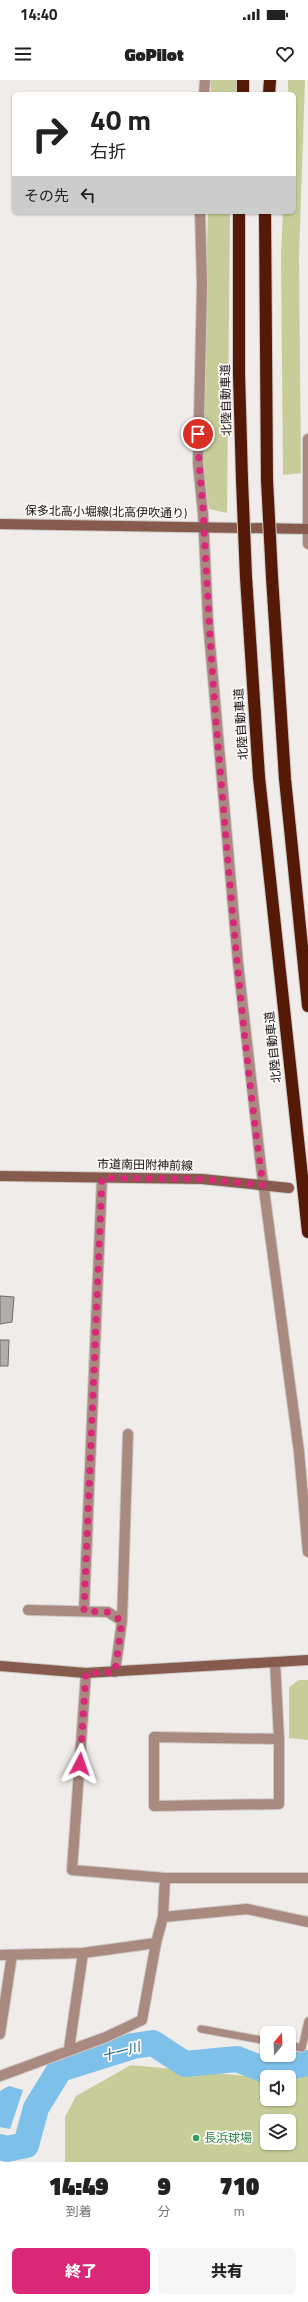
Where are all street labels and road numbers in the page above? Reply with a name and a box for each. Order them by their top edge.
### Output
street label: 北陸自動車道 [215,364,236,436]
street label: 保多北高小堀線(北高伊吹通り) [25,501,187,522]
street label: 北陸自動車道 [229,687,252,761]
street label: 北陸自動車道 [259,1010,286,1084]
street label: 市道南田附神前線 [97,1154,193,1175]

